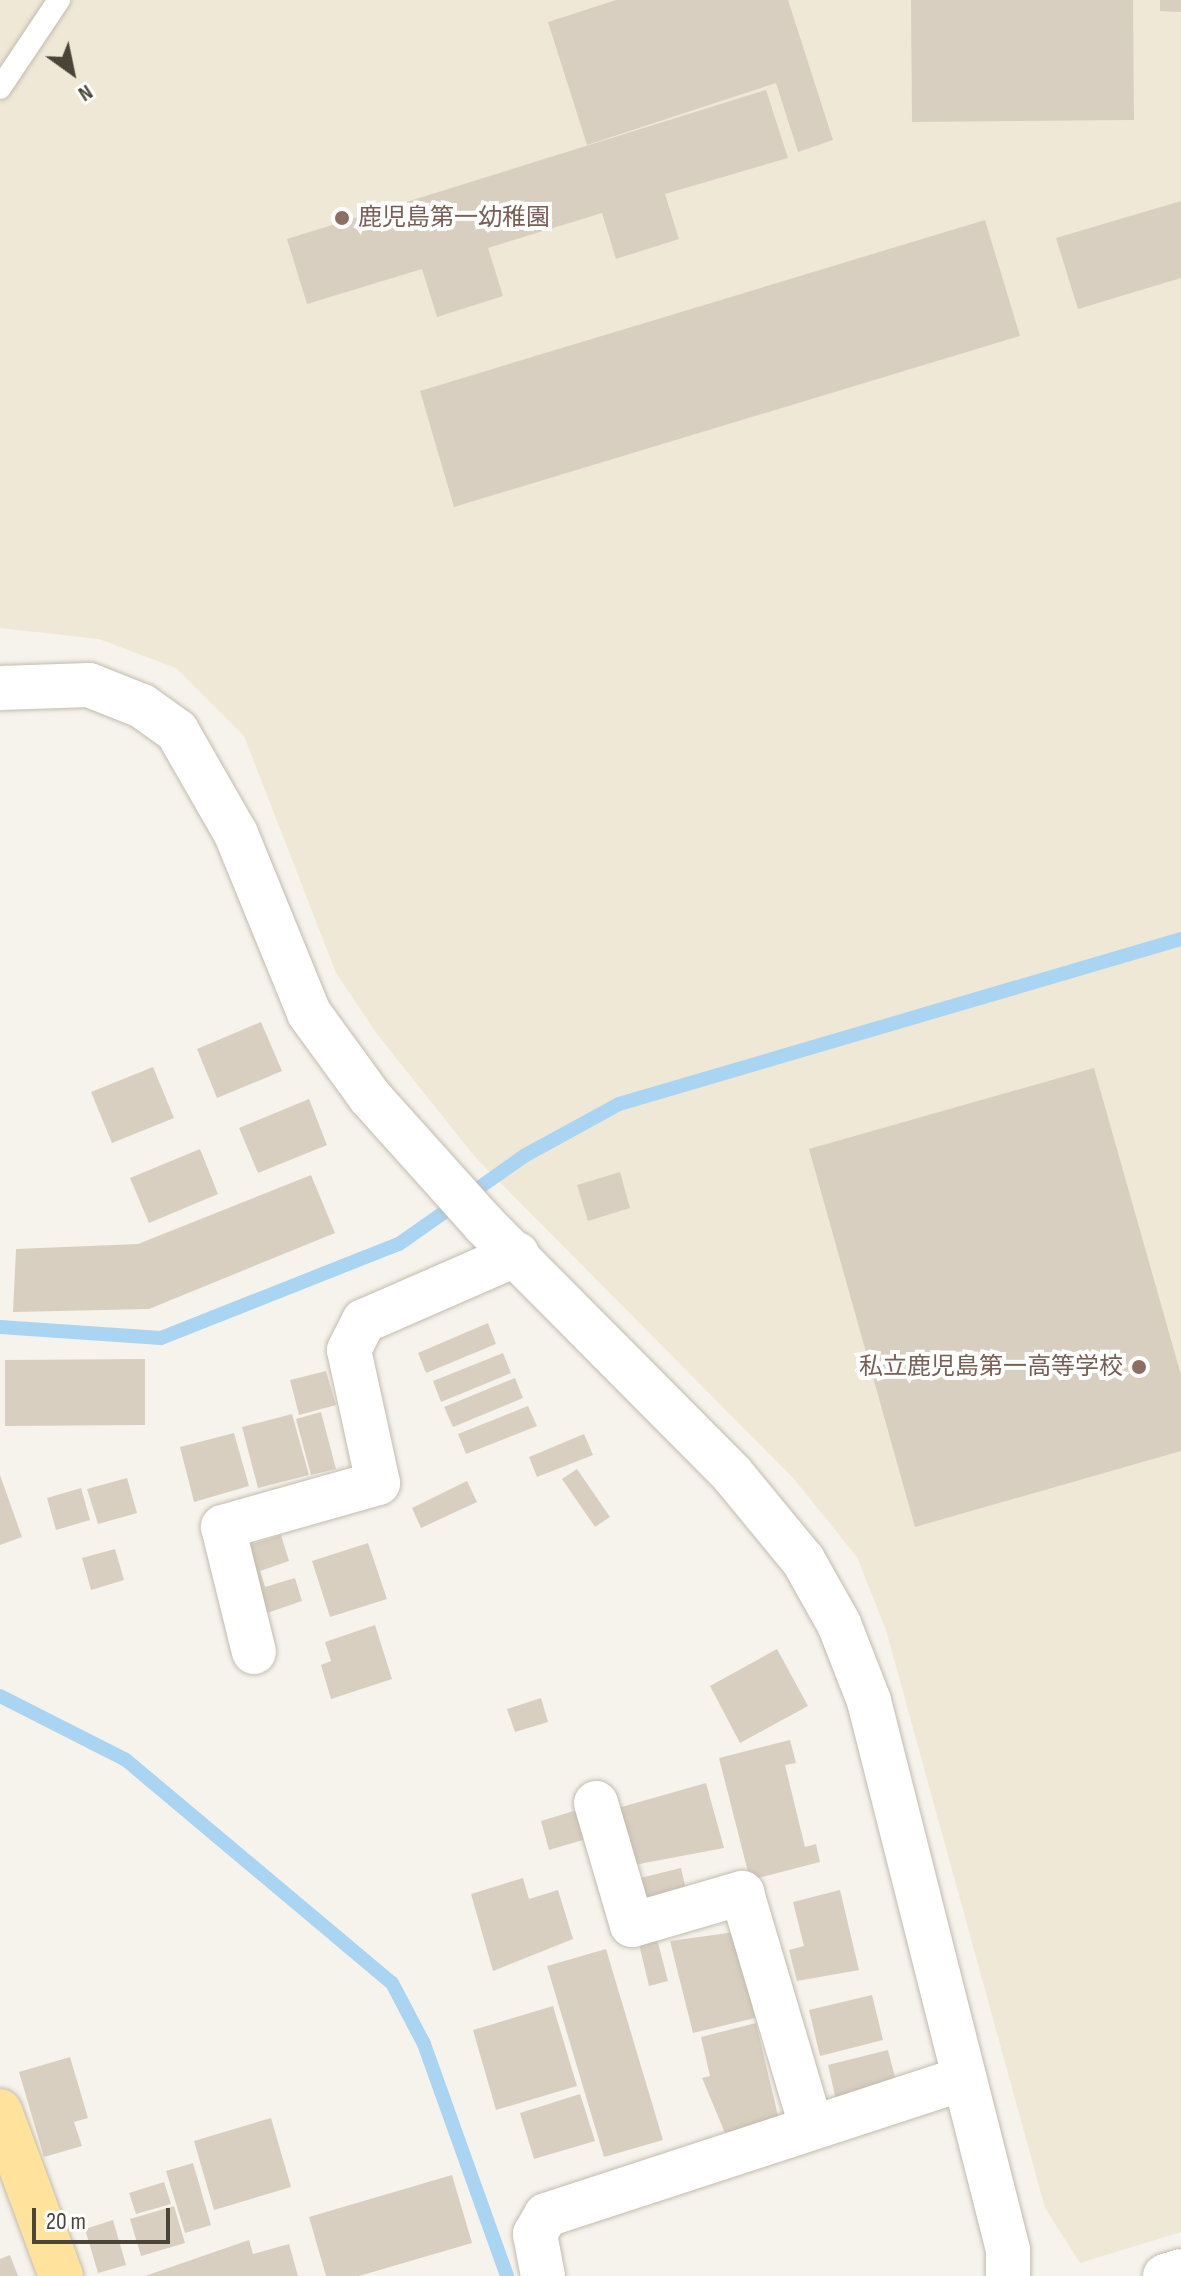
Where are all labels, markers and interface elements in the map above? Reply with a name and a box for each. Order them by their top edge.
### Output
north arrow [32,32,112,112]
text: N [73,78,98,107]
place label: 鹿児島第一幼稚園 [358,204,550,232]
marker: 鹿児島第一幼稚園 [333,209,351,227]
place label: 私立鹿児島第一高等学校 [859,1353,1123,1381]
marker: 私立鹿児島第一高等学校 [1130,1358,1148,1376]
scale bar [36,2192,174,2242]
text: 20 m [46,2207,86,2236]

